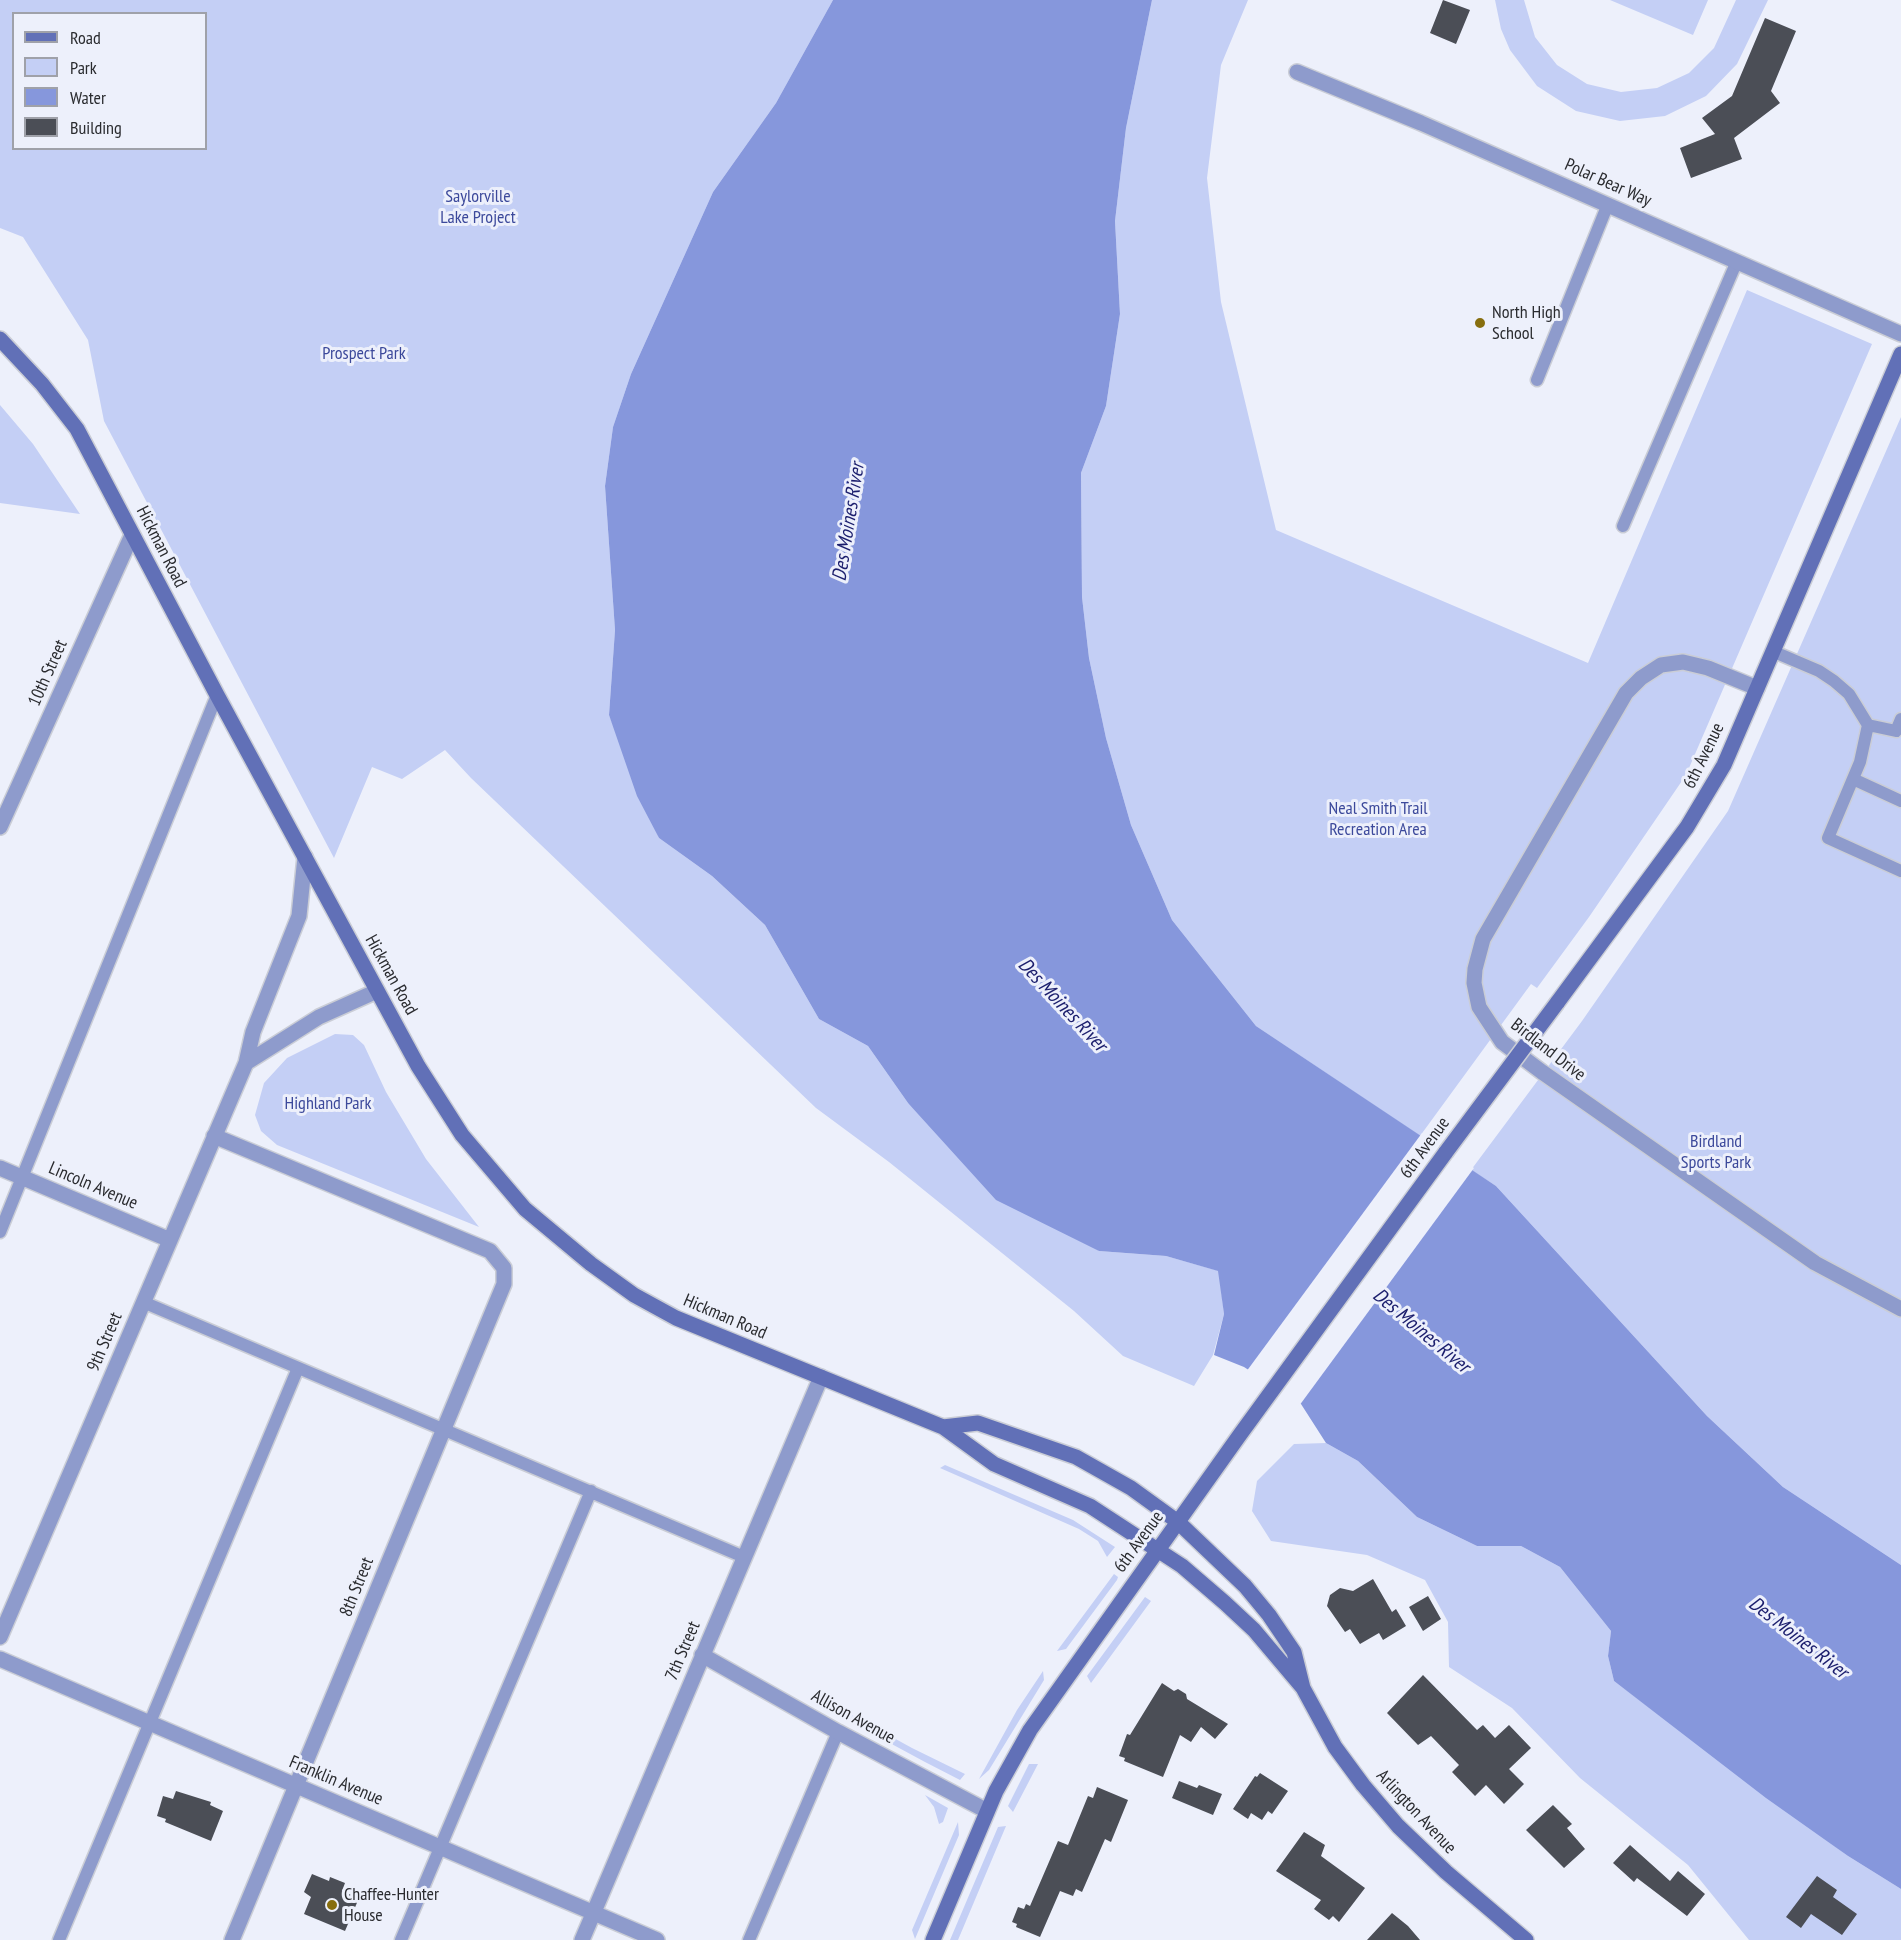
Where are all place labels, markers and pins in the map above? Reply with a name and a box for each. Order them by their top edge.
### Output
place label: North High School [1492,302,1561,344]
marker: North High School [1473,316,1487,330]
place label: Chaffee-Hunter House [344,1884,439,1926]
marker: Chaffee-Hunter House [325,1898,339,1912]

